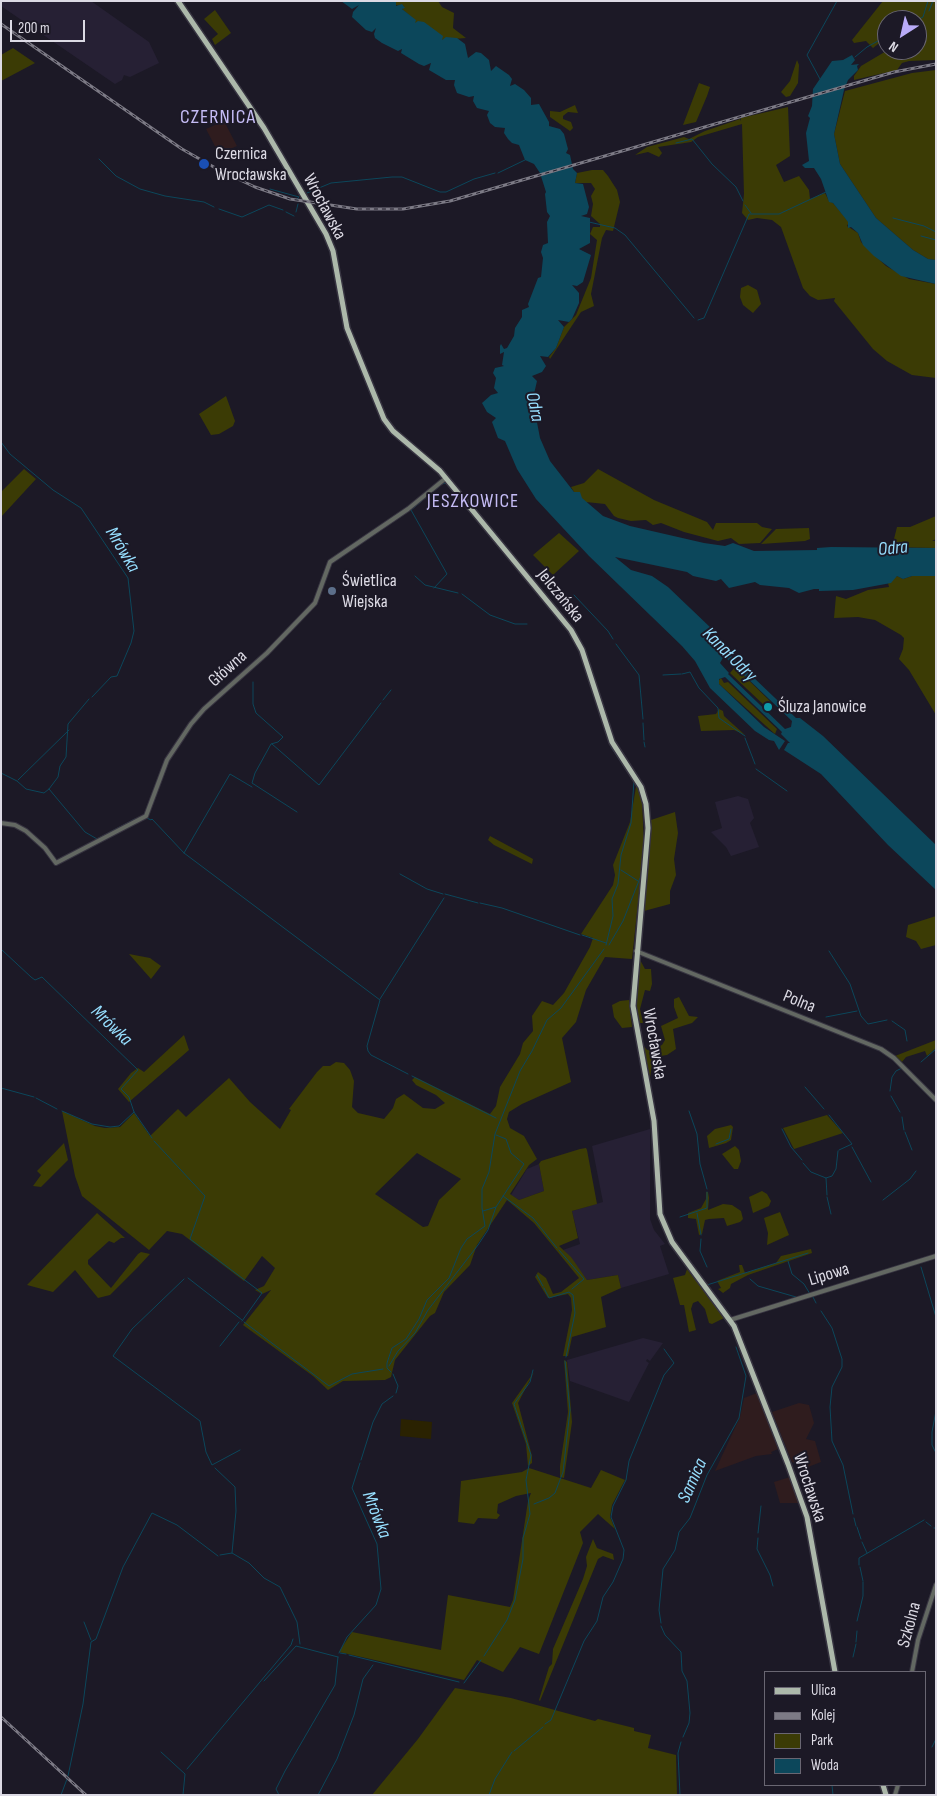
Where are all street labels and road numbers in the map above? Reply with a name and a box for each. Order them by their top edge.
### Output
street label: Wrocławska [298,170,350,244]
street label: Jelczańska [532,565,588,627]
street label: Główna [204,646,252,692]
street label: Polna [780,986,818,1018]
street label: Wrocławska [637,1007,671,1081]
street label: Lipowa [806,1259,852,1291]
street label: Wrocławska [788,1451,830,1525]
street label: Szkolna [894,1600,926,1650]

